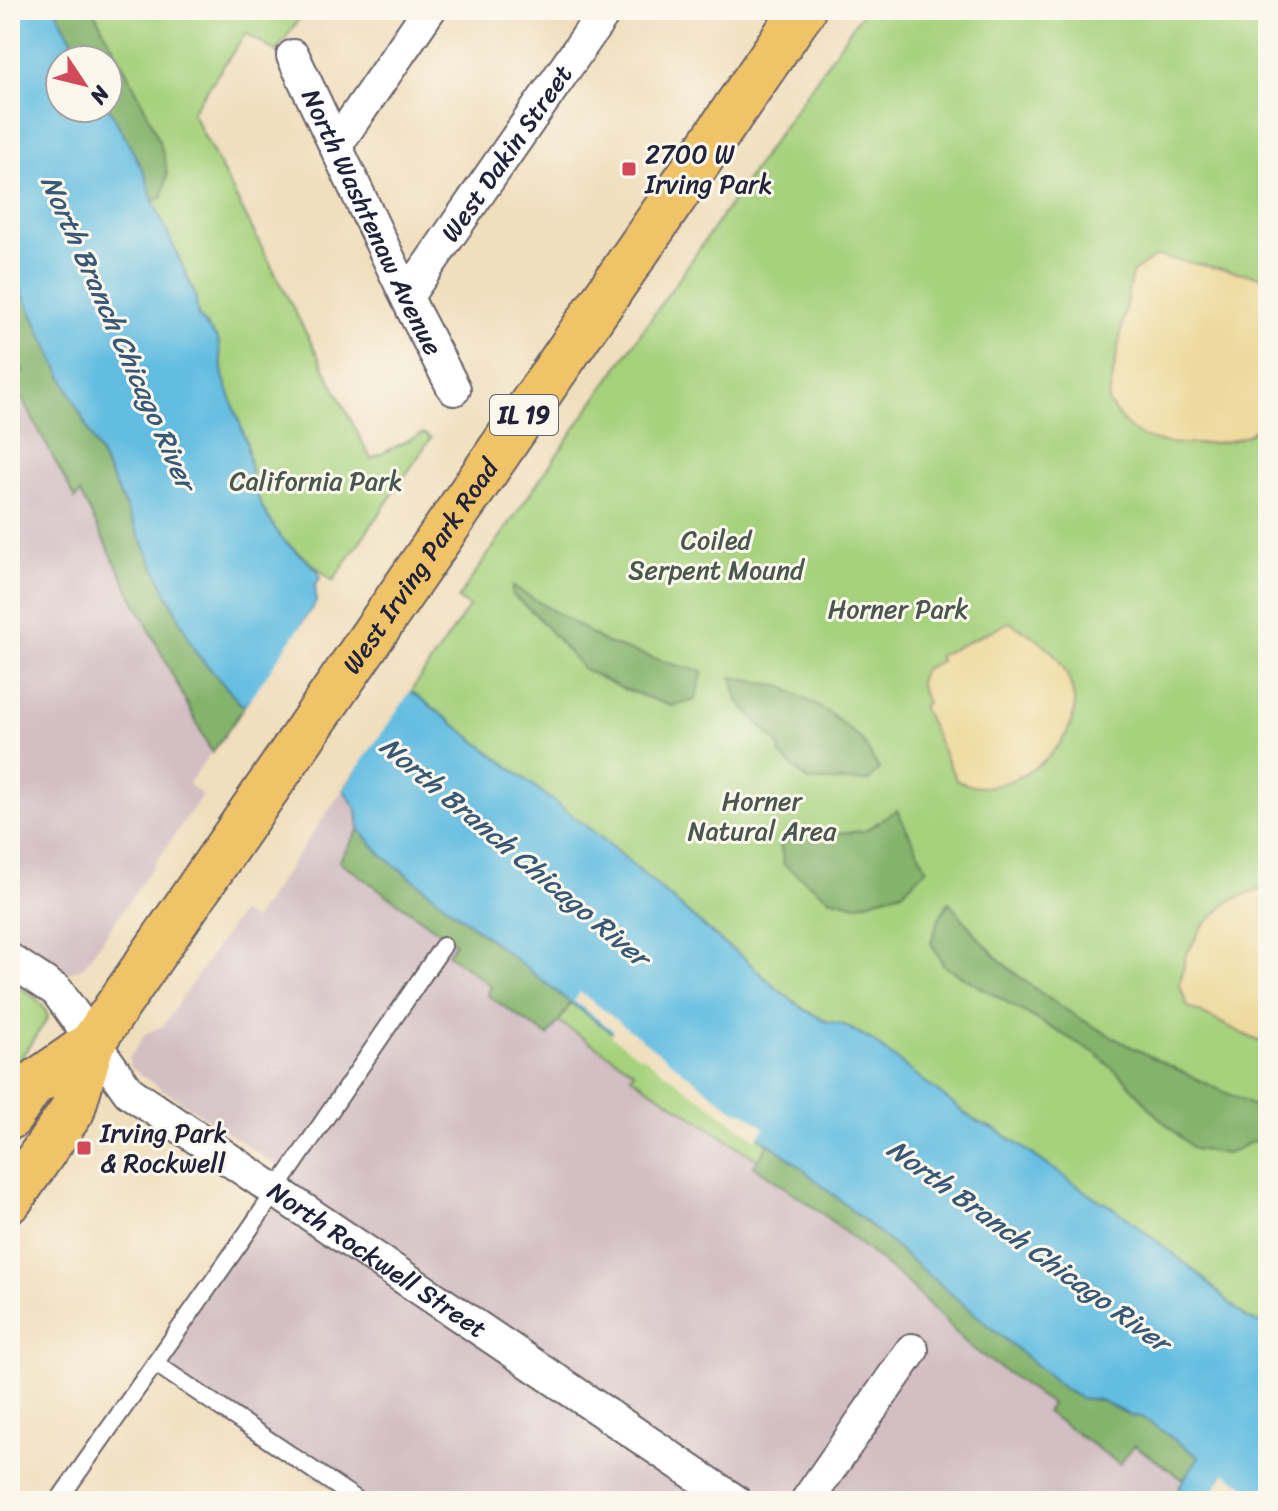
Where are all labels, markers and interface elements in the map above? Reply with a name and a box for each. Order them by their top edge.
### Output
north arrow [44,44,124,124]
street label: West Dakin Street [428,55,585,252]
text: N [79,77,121,113]
street label: North Washtenaw Avenue [289,81,456,364]
place label: 2700 W Irving Park [644,131,773,207]
marker: 2700 W Irving Park [620,160,638,178]
water label: North Branch Chicago River [27,167,212,502]
road number: IL 19 [490,395,558,435]
street label: West Irving Park Road [329,447,512,684]
park label: California Park [230,458,402,504]
park label: Coiled Serpent Mound [628,517,806,593]
park label: Horner Park [828,586,968,632]
water label: North Branch Chicago River [368,723,664,983]
park label: Horner Natural Area [688,778,837,854]
place label: Irving Park & Rockwell [99,1110,228,1186]
water label: North Branch Chicago River [877,1125,1185,1368]
marker: Irving Park & Rockwell [75,1139,93,1157]
street label: North Rockwell Street [258,1169,497,1351]

